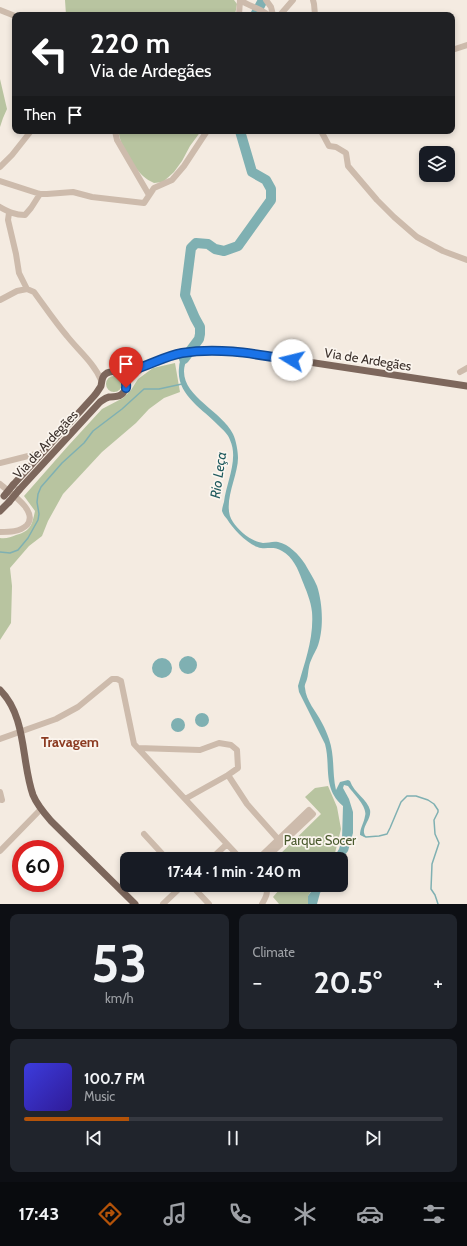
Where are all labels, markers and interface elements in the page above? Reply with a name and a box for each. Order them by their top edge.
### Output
text: 220 m [90,26,170,60]
icon: left [24,28,76,80]
text: Via de Ardegães [90,60,212,82]
icon: arrive [64,104,86,126]
text: Then [24,106,56,124]
map controls [419,146,455,182]
button: layers [419,146,455,182]
position arrow [271,339,313,381]
street label: Via de Ardegães [323,344,413,374]
pin [109,347,143,388]
icon: arrive [115,353,137,375]
street label: Via de Ardegães [9,406,81,482]
water label: Rio Leça [206,450,230,500]
district label: Travagem [41,733,99,751]
park label: Parque Socer [284,832,357,848]
speed limit sign: 60 [12,840,64,892]
text: 17:44 · 1 min · 240 m [167,863,301,881]
text: 53 [91,932,147,995]
text: Climate [253,944,295,960]
text: 20.5° [314,964,382,1001]
text: − [253,969,262,996]
text: + [433,969,443,996]
text: km/h [105,990,133,1006]
text: 100.7 FM [84,1070,145,1088]
text: Music [84,1088,115,1104]
icon: previous [83,1127,105,1149]
icon: pause [222,1127,244,1149]
icon: next [362,1127,384,1149]
icon: directions [96,1200,124,1228]
icon: music [161,1200,189,1228]
icon: phone [226,1200,254,1228]
icon: climate [291,1200,319,1228]
icon: car [356,1200,384,1228]
icon: filters [420,1200,448,1228]
text: 17:43 [18,1203,59,1225]

